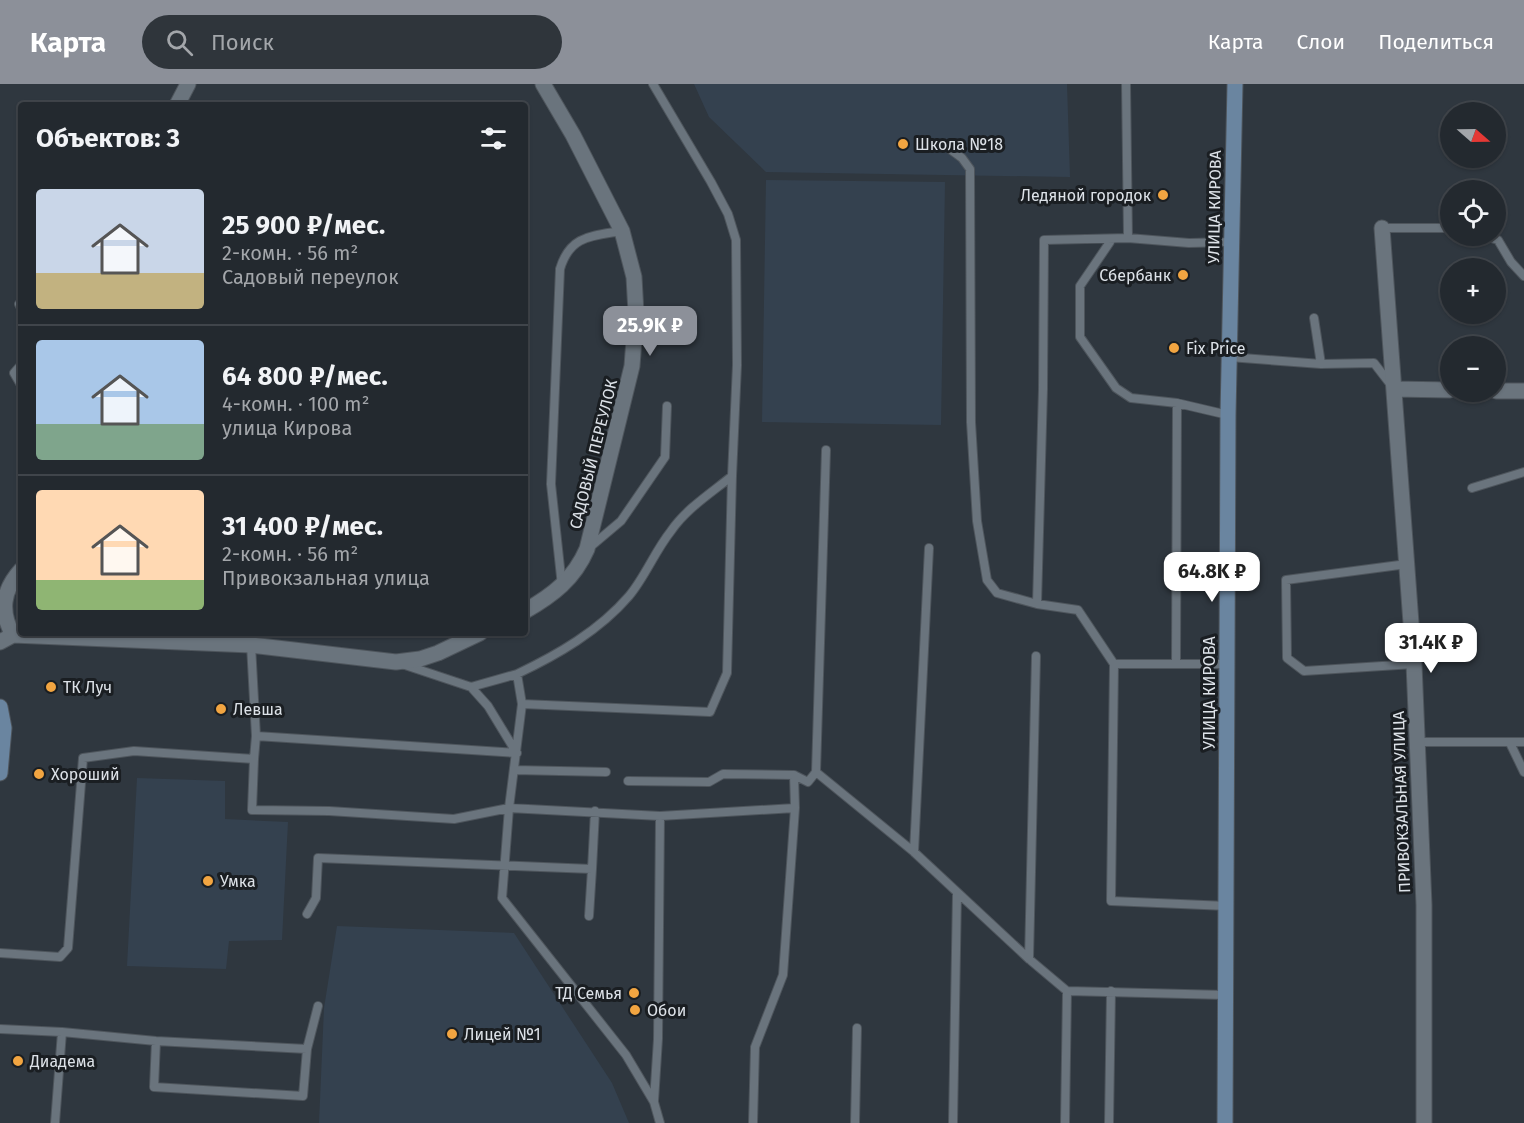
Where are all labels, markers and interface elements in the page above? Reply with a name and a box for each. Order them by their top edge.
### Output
search box [142,15,562,69]
text: Карта [30,26,106,59]
icon: search [163,26,196,59]
text: Поиск [211,29,274,56]
text: Карта [1208,29,1264,55]
text: Слои [1297,29,1345,55]
text: Поделиться [1378,29,1494,55]
north arrow [1440,102,1506,168]
map controls [1440,102,1506,402]
icon: filters [477,122,510,155]
text: Объектов: 3 [36,123,180,154]
place label: Школа №18 [915,135,1003,154]
marker: Школа №18 [896,137,910,151]
street label: УЛИЦА КИРОВА [1204,149,1225,264]
button: locate [1440,180,1506,246]
place label: Ледяной городок [1020,186,1152,205]
marker: Ледяной городок [1156,188,1170,202]
text: 25 900 ₽/мес. [222,210,385,241]
icon: home [84,213,156,285]
text: 2-комн. · 56 m² [222,241,358,265]
button: + [1440,258,1506,324]
text: Садовый переулок [222,265,399,289]
place label: Сбербанк [1099,266,1172,285]
marker: Сбербанк [1176,268,1190,282]
pin: 25.9K ₽ [595,306,705,357]
text: 25.9K ₽ [617,313,683,337]
button: − [1440,336,1506,402]
place label: Fix Price [1186,339,1246,358]
marker: Fix Price [1167,341,1181,355]
text: 64 800 ₽/мес. [222,361,388,392]
icon: home [84,364,156,436]
street label: САДОВЫЙ ПЕРЕУЛОК [566,377,621,531]
text: 4-комн. · 100 m² [222,392,369,416]
text: улица Кирова [222,416,352,440]
text: 31 400 ₽/мес. [222,511,383,542]
icon: home [84,514,156,586]
text: 2-комн. · 56 m² [222,542,358,566]
pin: 64.8K ₽ [1157,552,1267,603]
text: 64.8K ₽ [1178,559,1246,583]
text: Привокзальная улица [222,566,430,590]
pin: 31.4K ₽ [1376,623,1486,674]
text: 31.4K ₽ [1399,630,1463,654]
street label: УЛИЦА КИРОВА [1200,636,1219,750]
place label: ТК Луч [63,678,112,697]
marker: ТК Луч [44,680,58,694]
place label: Левша [233,700,283,719]
marker: Левша [214,702,228,716]
street label: ПРИВОКЗАЛЬНАЯ УЛИЦА [1389,710,1414,893]
place label: Хороший [51,765,120,784]
marker: Хороший [32,767,46,781]
place label: Умка [220,872,256,891]
marker: Умка [201,874,215,888]
place label: ТД Семья [555,984,622,1003]
marker: ТД Семья [627,986,641,1000]
place label: Обои [647,1001,686,1020]
marker: Обои [628,1003,642,1017]
place label: Лицей №1 [464,1025,541,1044]
marker: Лицей №1 [445,1027,459,1041]
place label: Диадема [29,1052,95,1071]
marker: Диадема [11,1054,25,1068]

